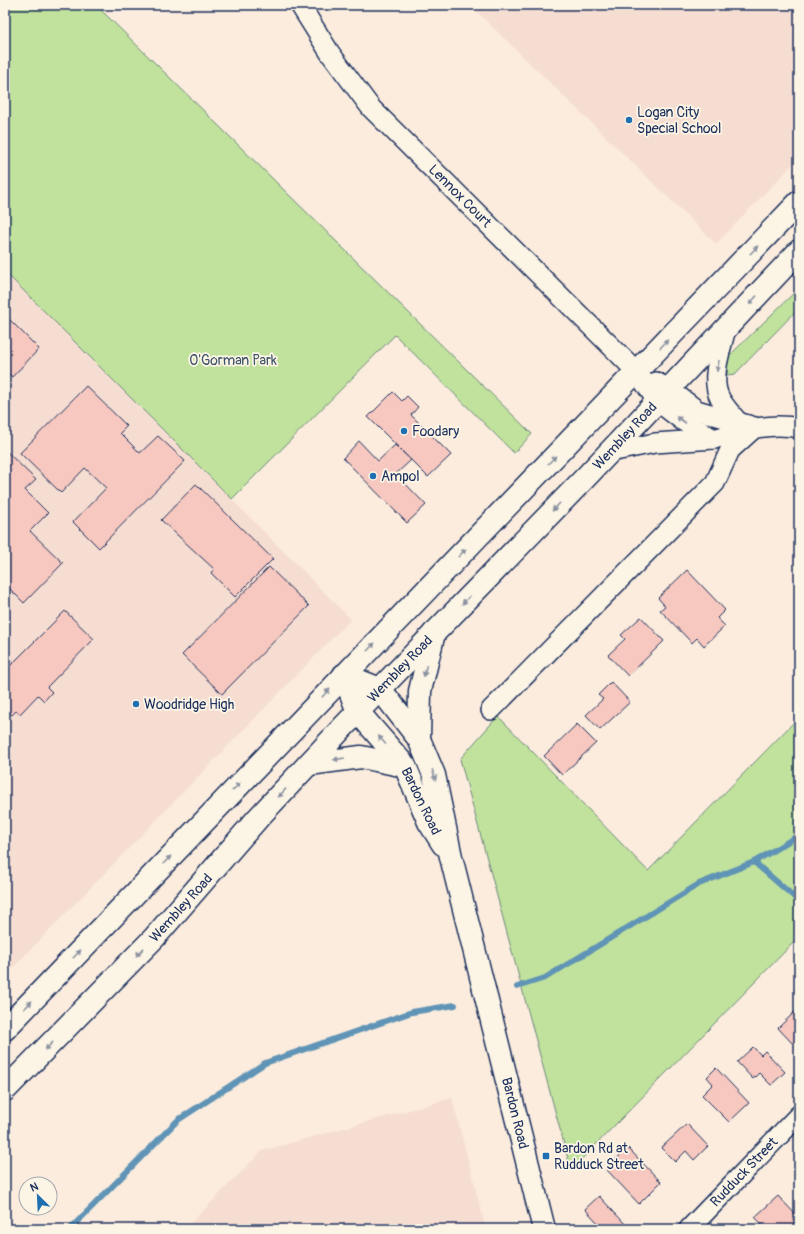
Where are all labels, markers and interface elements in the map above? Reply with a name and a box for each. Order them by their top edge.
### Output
place label: Logan City Special School [637,104,721,137]
marker: Logan City Special School [624,115,634,125]
street label: Lennox Court [425,161,495,231]
one-way arrow [749,245,759,255]
one-way arrow [748,295,758,305]
one-way arrow [659,339,669,349]
park label: O'Gorman Park [189,352,277,369]
one-way arrow [715,360,721,372]
street label: Wembley Road [589,399,661,473]
one-way arrow [676,416,686,424]
place label: Foodary [412,423,459,440]
marker: Foodary [399,426,409,436]
one-way arrow [547,455,557,465]
place label: Ampol [381,468,420,485]
marker: Ampol [368,471,378,481]
one-way arrow [551,502,561,512]
one-way arrow [457,548,467,558]
one-way arrow [461,595,471,605]
street label: Wembley Road [364,632,436,706]
one-way arrow [366,642,376,652]
one-way arrow [421,665,427,677]
one-way arrow [321,688,331,698]
place label: Woodridge High [144,696,234,713]
marker: Woodridge High [131,699,141,709]
one-way arrow [378,735,387,744]
one-way arrow [333,756,345,762]
street label: Bardon Road [397,764,445,838]
one-way arrow [431,770,437,782]
one-way arrow [232,782,241,792]
one-way arrow [278,788,287,797]
one-way arrow [162,855,172,865]
street label: Wembley Road [146,870,216,946]
one-way arrow [136,948,145,957]
one-way arrow [72,949,82,959]
one-way arrow [23,1000,32,1010]
one-way arrow [44,1041,54,1051]
street label: Bardon Road [498,1075,532,1151]
street label: Rudduck Street [707,1134,782,1210]
place label: Bardon Rd at Rudduck Street [554,1140,644,1173]
marker: Bardon Rd at Rudduck Street [541,1151,551,1161]
north arrow [18,1176,58,1216]
text: N [28,1180,41,1195]

